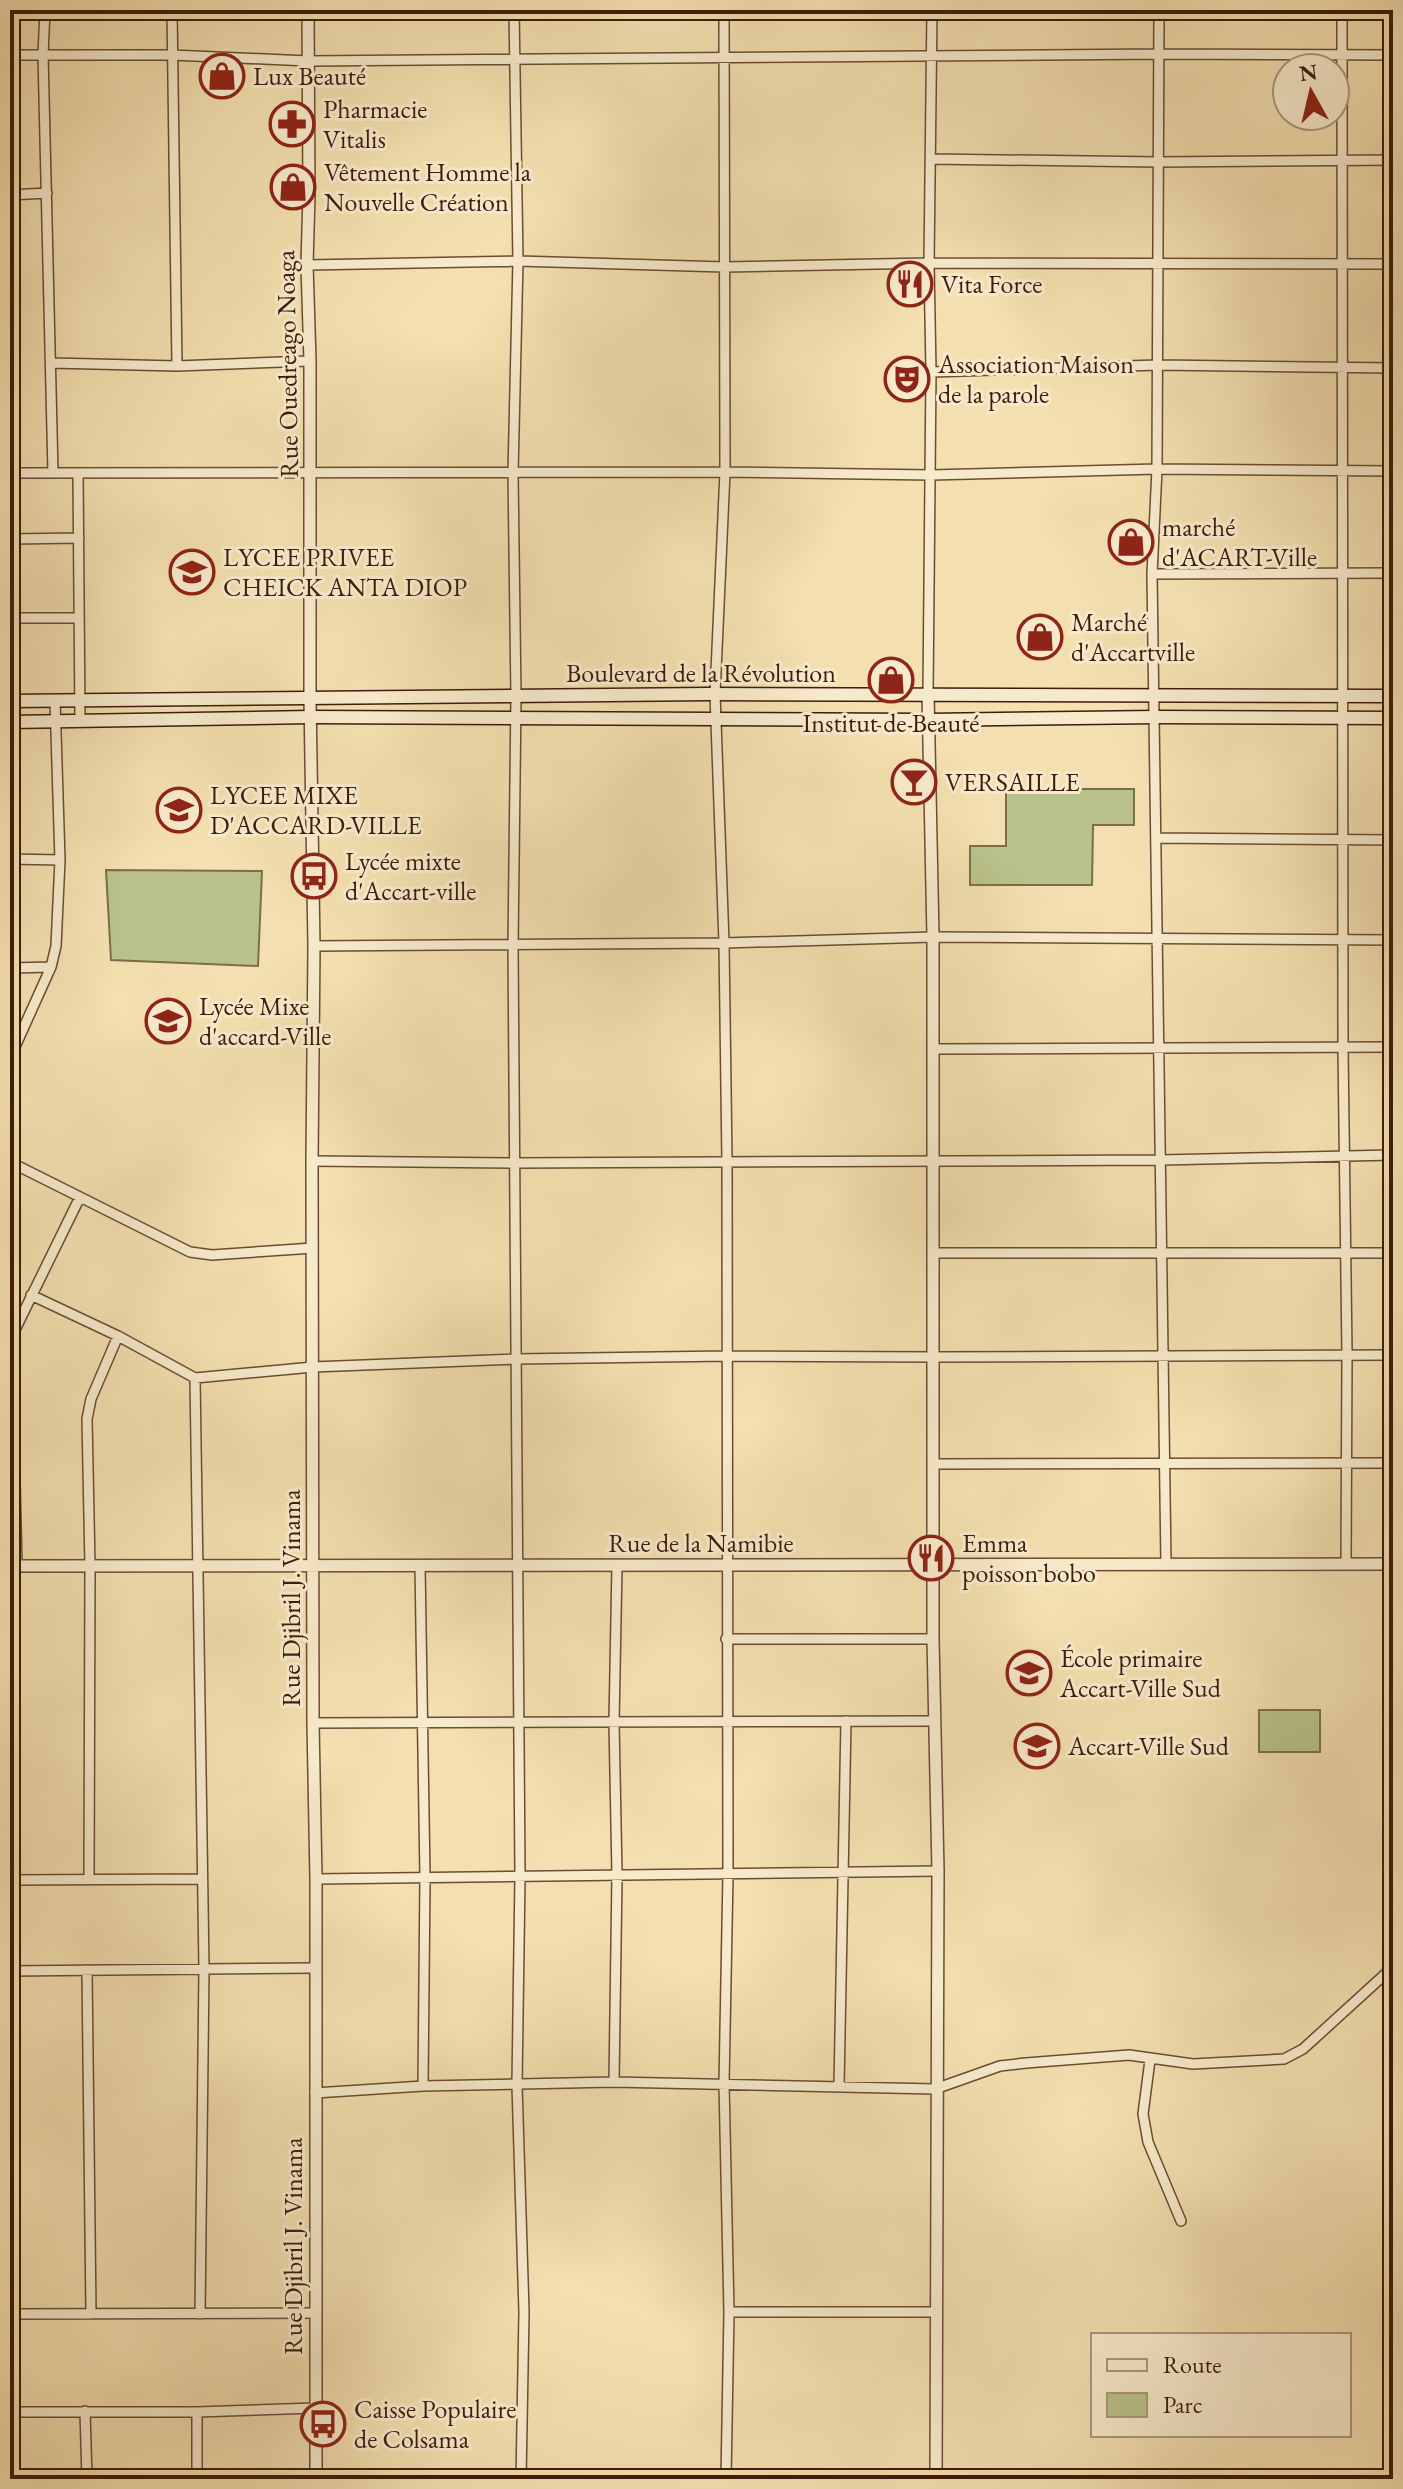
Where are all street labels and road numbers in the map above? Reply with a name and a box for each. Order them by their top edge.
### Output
street label: Rue Ouedreago Noaga [268,249,306,478]
street label: Boulevard de la Révolution [566,656,836,690]
street label: Rue Djibril J. Vinama [274,1489,308,1707]
street label: Rue de la Namibie [608,1526,794,1560]
street label: Rue Djibril J. Vinama [276,2137,310,2355]

